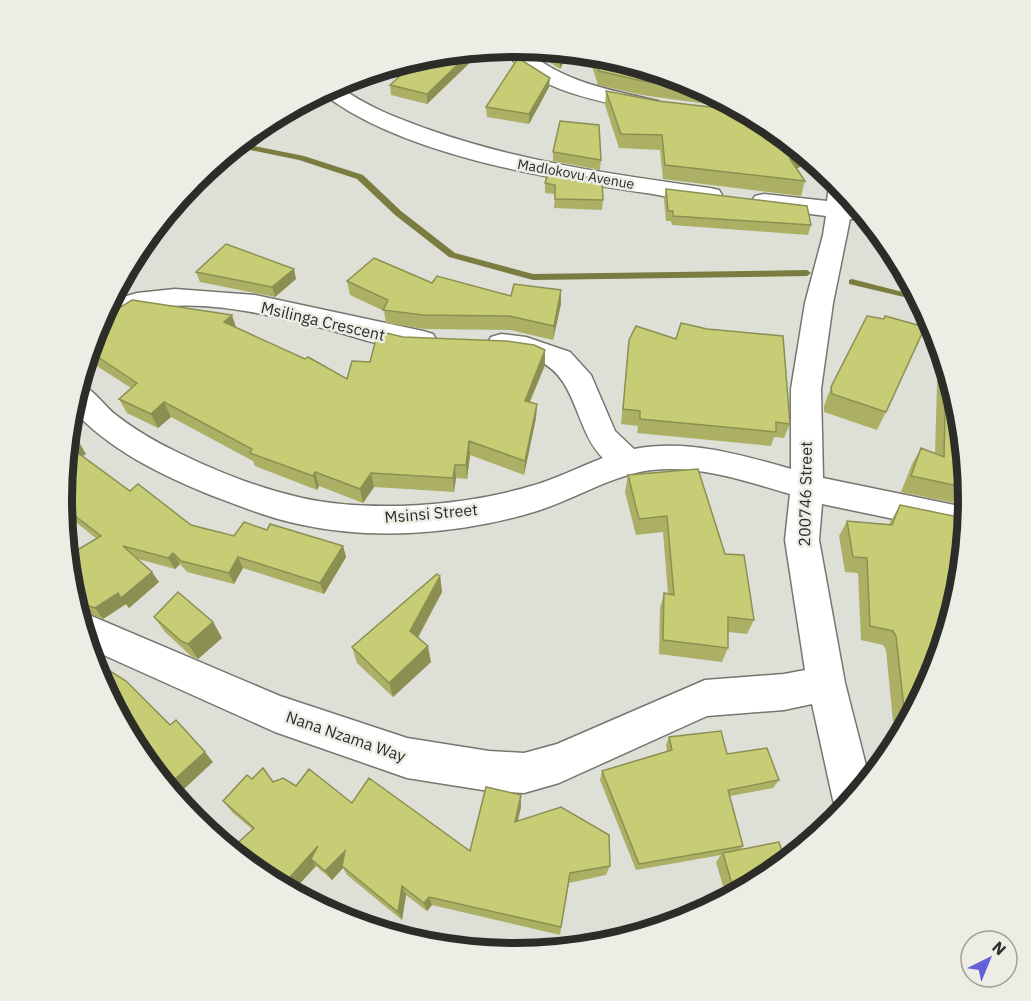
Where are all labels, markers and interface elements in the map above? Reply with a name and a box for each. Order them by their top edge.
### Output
street label: Madlokovu Avenue [516,155,636,193]
street label: Msilinga Crescent [259,297,387,345]
street label: 200746 Street [794,441,816,547]
street label: Msinsi Street [384,499,478,527]
street label: Nana Nzama Way [283,706,409,766]
north arrow [959,929,1019,989]
text: N [988,937,1010,959]

